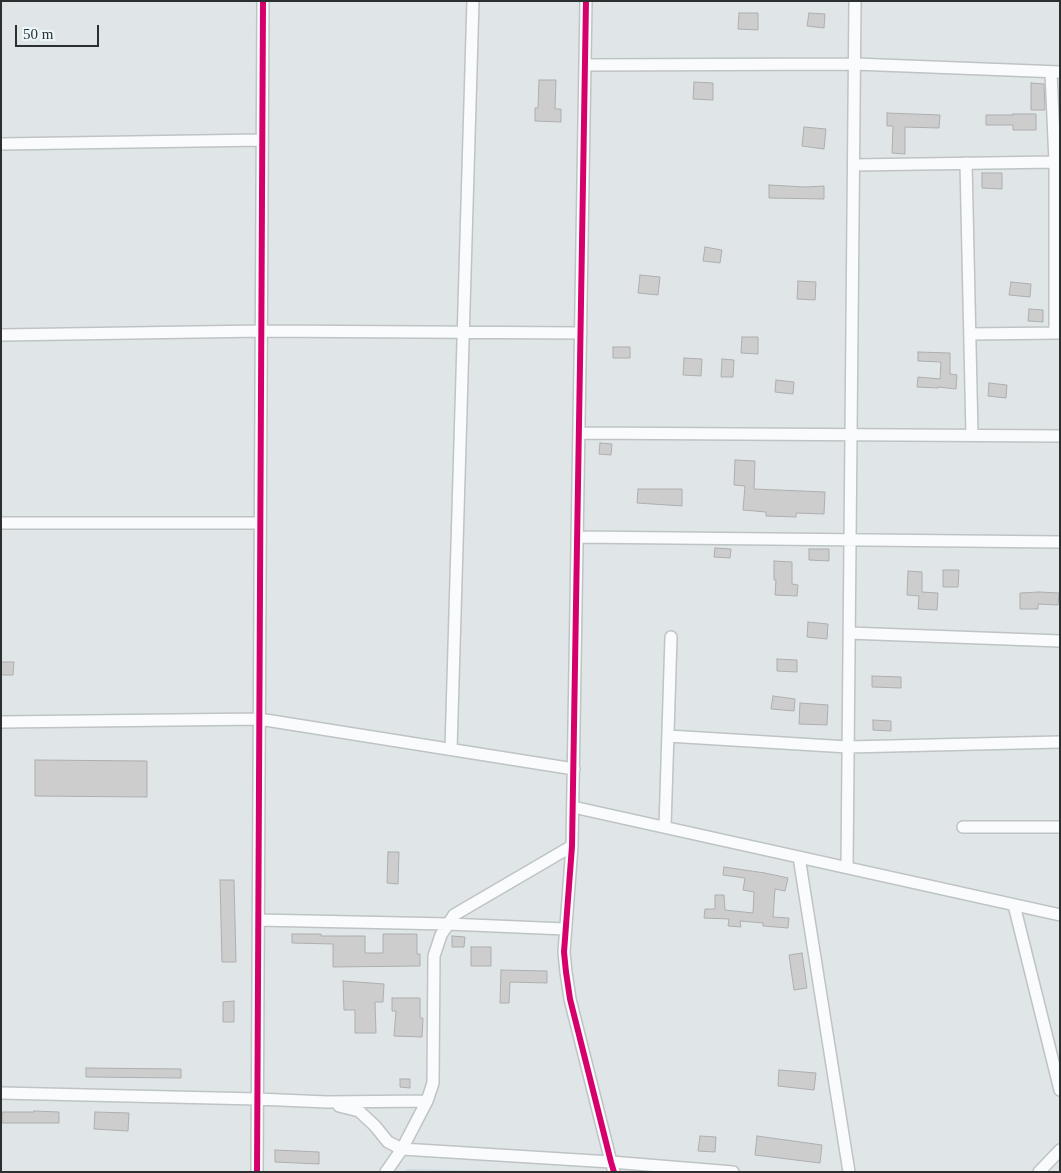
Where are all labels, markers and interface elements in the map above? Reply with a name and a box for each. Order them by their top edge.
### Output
scale bar [18,15,101,47]
text: 50 m [23,26,53,42]

